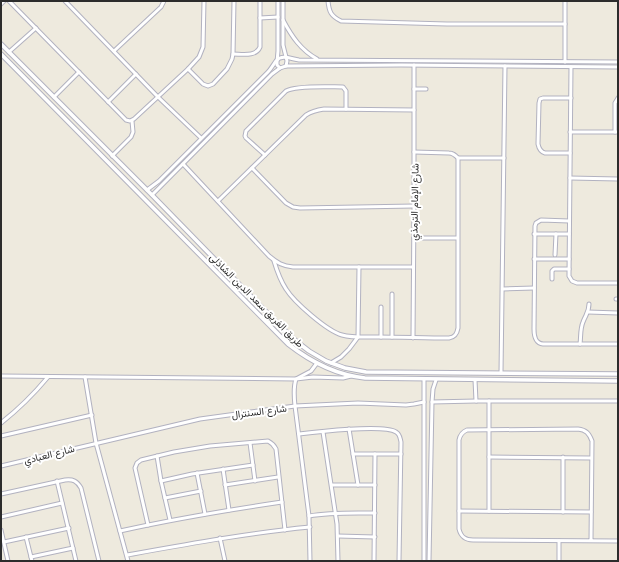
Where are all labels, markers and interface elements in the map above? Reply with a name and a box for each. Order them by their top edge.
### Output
street label: شارع الإمام الترمذي [407,163,424,241]
street label: طريق الفريق سعد الدين الشاذلى [207,251,307,350]
street label: شارع السنترال [231,402,287,421]
street label: شارع العبادي [22,442,76,469]

